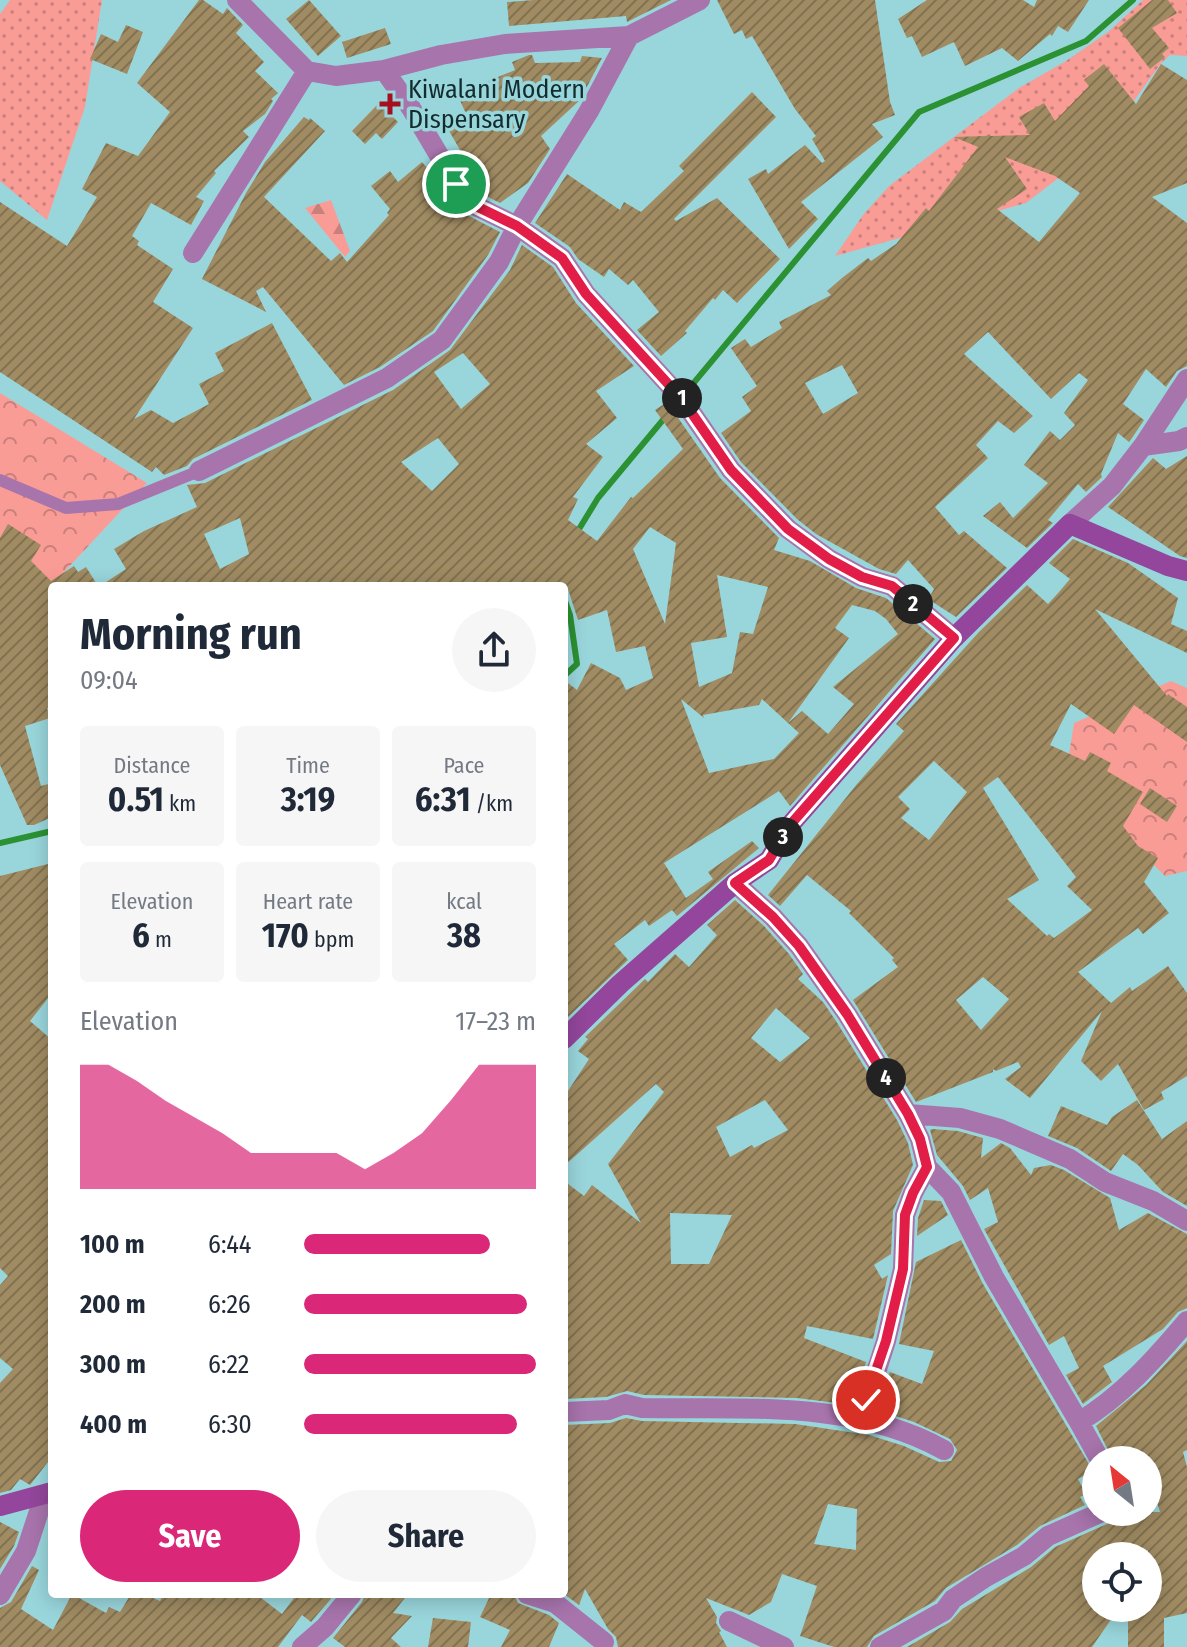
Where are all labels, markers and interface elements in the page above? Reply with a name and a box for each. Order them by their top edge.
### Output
place label: Kiwalani Modern Dispensary [408,74,585,135]
marker: Kiwalani Modern Dispensary [379,93,401,115]
pin [422,150,490,218]
icon: arrive [434,162,478,206]
pin: 1 [662,378,702,418]
text: 1 [677,384,687,411]
pin: 2 [893,584,933,624]
text: 2 [908,590,918,617]
text: Morning run [80,608,302,661]
button: share [452,608,536,692]
text: 09:04 [80,665,138,696]
text: Distance [113,752,191,779]
text: Time [286,752,330,779]
text: Pace [443,752,485,779]
text: 0.51 [108,779,164,820]
text: 3:19 [281,779,335,820]
text: 6:31 [415,779,471,820]
text: km [164,790,196,817]
text: /km [471,790,513,817]
pin: 3 [763,817,803,857]
text: 3 [778,823,788,850]
text: Elevation [111,888,193,915]
text: Heart rate [263,888,353,915]
text: kcal [446,888,482,915]
text: 6 [132,915,150,956]
text: 170 [262,915,309,956]
text: 38 [447,915,481,956]
text: m [150,926,172,953]
text: bpm [309,926,354,953]
text: Elevation [80,1006,178,1037]
text: 17–23 m [455,1006,536,1037]
pin: 4 [866,1058,906,1098]
text: 4 [880,1064,892,1091]
text: 100 m [80,1229,145,1260]
text: 6:44 [208,1229,251,1260]
text: 200 m [80,1289,146,1320]
text: 6:26 [208,1289,251,1320]
text: 300 m [80,1349,146,1380]
text: 6:22 [208,1349,249,1380]
pin [832,1366,900,1434]
icon: check [844,1378,888,1422]
text: 400 m [80,1409,147,1440]
text: 6:30 [208,1409,252,1440]
north arrow [1082,1446,1162,1526]
map controls [1082,1446,1162,1622]
button: Save [80,1490,300,1582]
button: Share [316,1490,536,1582]
button: locate [1082,1542,1162,1622]

